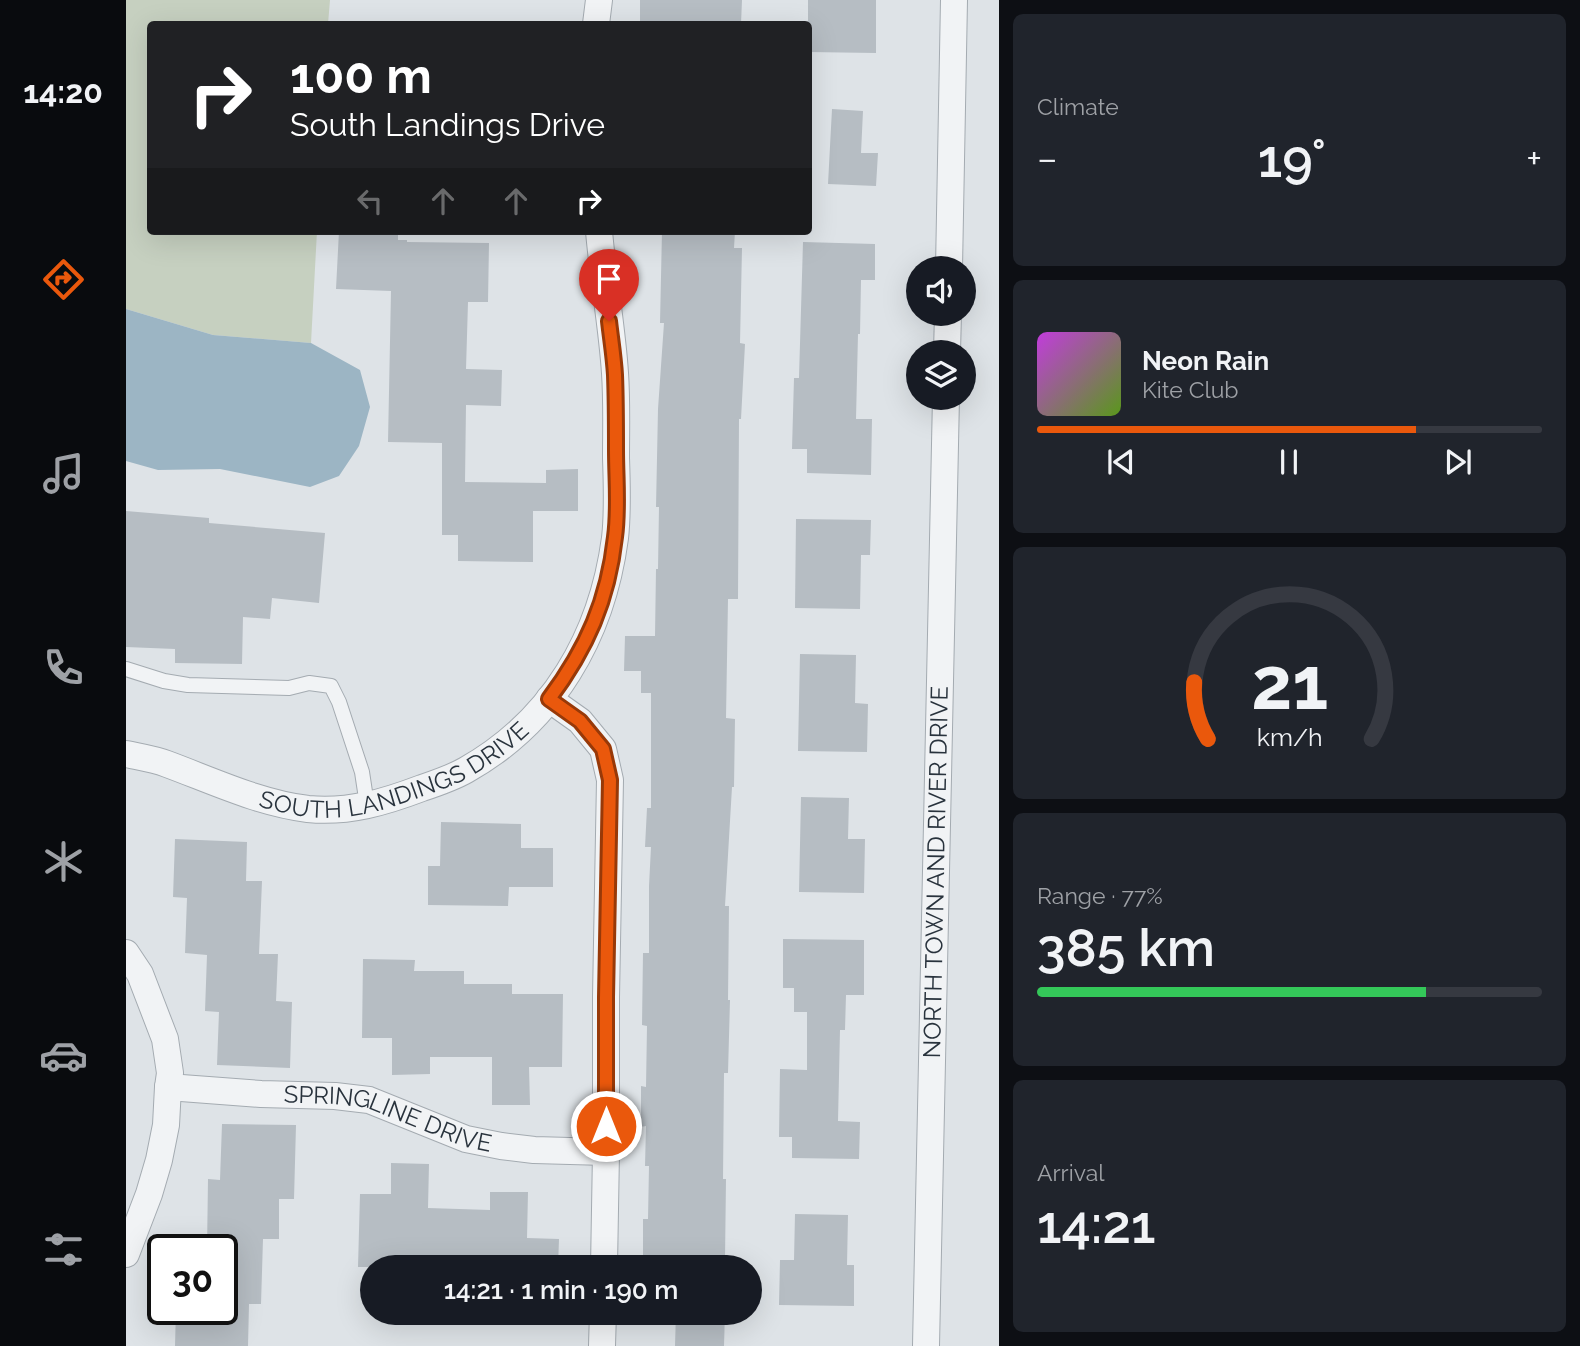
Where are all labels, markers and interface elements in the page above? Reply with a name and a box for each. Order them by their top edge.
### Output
text: 100 m [290,47,432,104]
icon: right [175,49,266,140]
text: 14:20 [23,73,103,110]
text: Climate [1037,93,1119,120]
text: South Landings Drive [290,106,605,143]
text: 19° [1258,128,1326,189]
text: − [1037,136,1057,181]
text: + [1526,136,1542,181]
icon: left [351,182,389,220]
icon: ahead [424,182,462,220]
icon: ahead [497,182,535,220]
icon: right [570,182,608,220]
pin [579,249,639,321]
icon: directions [39,255,88,304]
map controls [906,256,976,410]
button: sound [906,256,976,326]
icon: arrive [590,260,628,298]
button: layers [906,340,976,410]
text: Neon Rain [1142,346,1269,376]
text: Kite Club [1142,376,1239,403]
icon: previous [1102,443,1140,481]
icon: pause [1270,443,1308,481]
icon: next [1439,443,1477,481]
icon: music [39,449,88,498]
text: 21 [1251,641,1328,726]
icon: phone [39,643,88,692]
street label: NORTH TOWN AND RIVER DRIVE [917,686,954,1059]
street label: SOUTH LANDINGS DRIVE [256,715,534,824]
text: km/h [1257,722,1322,752]
icon: climate [39,837,88,886]
text: Range · 77% [1037,882,1163,909]
text: 385 km [1037,917,1215,978]
icon: car [39,1031,88,1080]
street label: SPRINGLINE DRIVE [283,1080,494,1158]
position arrow [569,1089,643,1163]
text: Arrival [1037,1159,1104,1186]
text: 14:21 [1037,1194,1155,1255]
icon: filters [39,1225,88,1274]
speed limit sign: 30 [147,1234,238,1325]
text: 14:21 · 1 min · 190 m [444,1275,678,1305]

